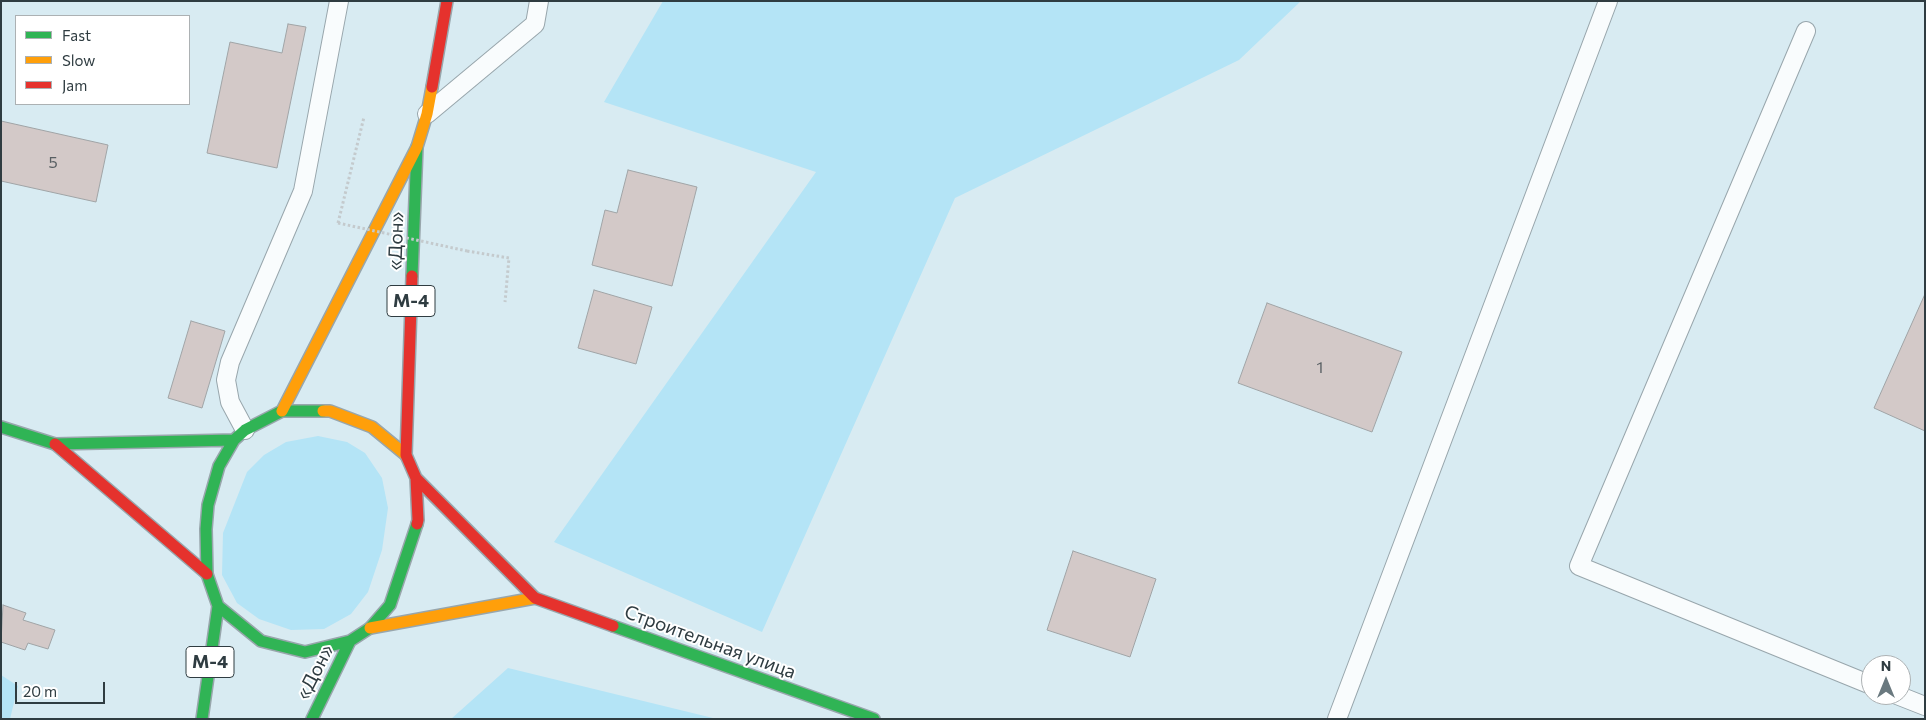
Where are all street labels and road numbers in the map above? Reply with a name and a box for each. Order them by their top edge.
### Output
street label: «Дон» [384,211,408,271]
road number: М-4 [387,286,435,316]
street label: Строительная улица [621,600,799,684]
street label: «Дон» [292,641,338,703]
road number: М-4 [186,646,234,678]

